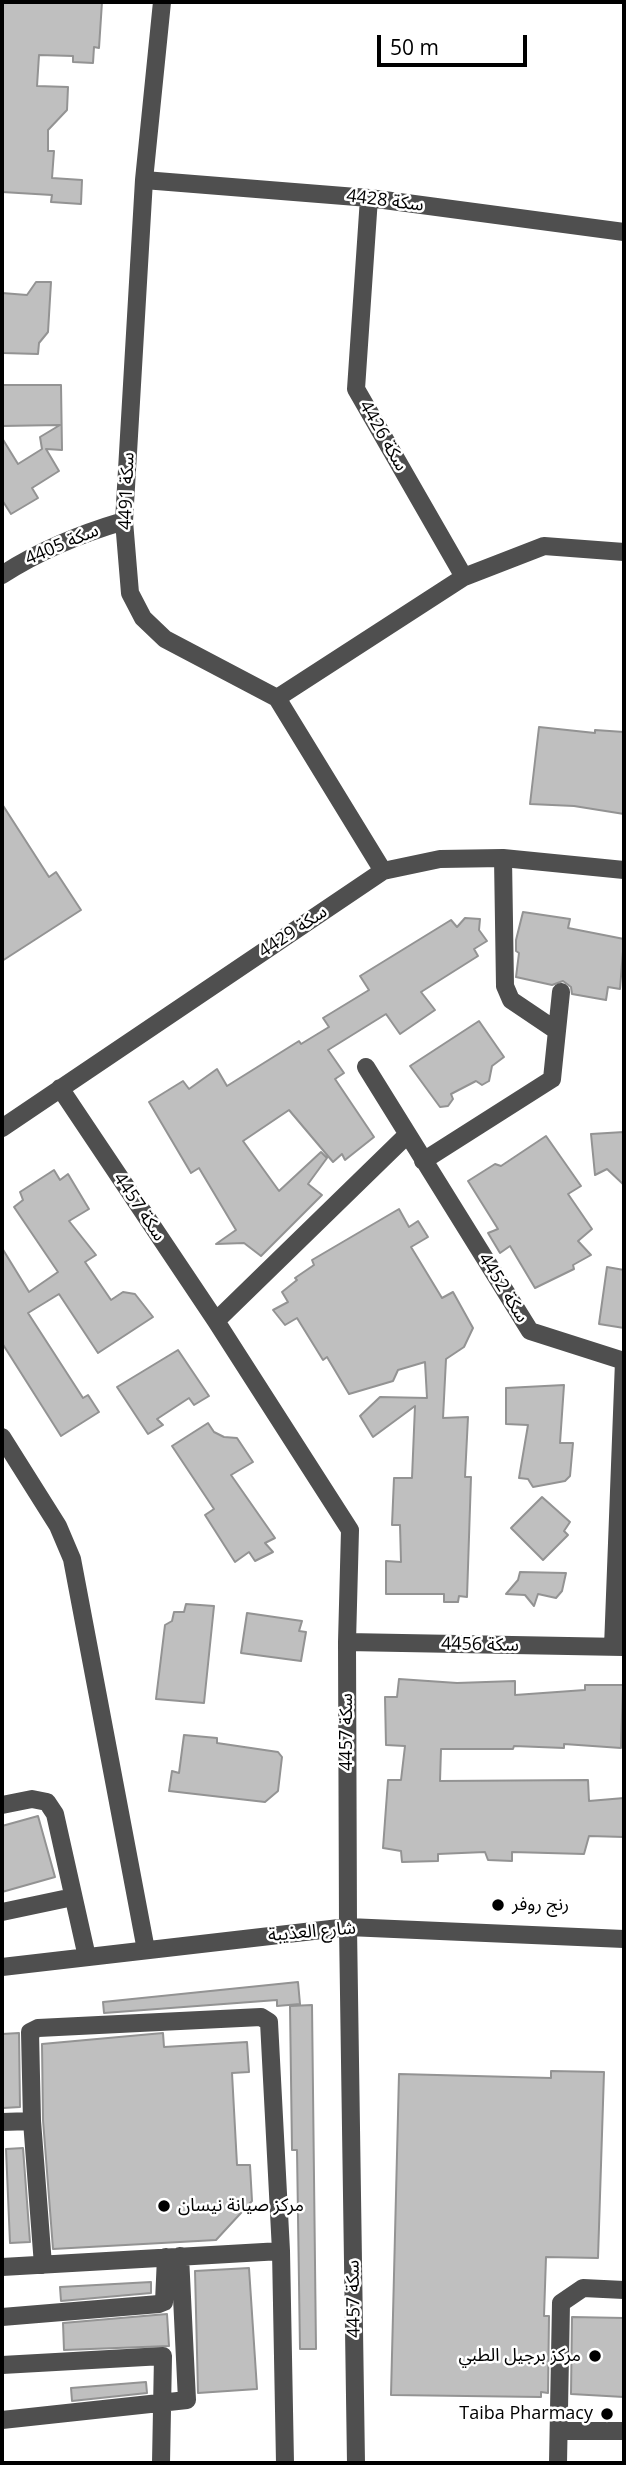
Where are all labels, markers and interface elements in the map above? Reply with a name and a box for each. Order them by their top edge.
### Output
scale bar [381,21,532,65]
text: 50 m [390,33,439,61]
street label: سكة 4428 [345,186,425,216]
street label: سكة 4426 [354,397,412,475]
street label: سكة 4491 [115,452,139,530]
street label: سكة 4405 [22,520,102,570]
street label: سكة 4429 [255,901,331,963]
street label: سكة 4457 [108,1169,170,1245]
street label: سكة 4452 [473,1249,533,1327]
street label: سكة 4456 [441,1634,519,1656]
street label: سكة 4457 [336,1693,358,1771]
place label: رنج روفر [512,1894,569,1916]
marker: رنج روفر [490,1897,506,1913]
street label: شارع العذيبة [267,1917,357,1947]
place label: مركز صيانة نيسان [178,2195,304,2217]
marker: مركز صيانة نيسان [156,2198,172,2214]
street label: سكة 4457 [343,2260,365,2338]
place label: مركز برجيل الطبي [458,2345,581,2367]
marker: مركز برجيل الطبي [587,2348,603,2364]
place label: Taiba Pharmacy [459,2403,593,2425]
marker: Taiba Pharmacy [599,2406,615,2422]

